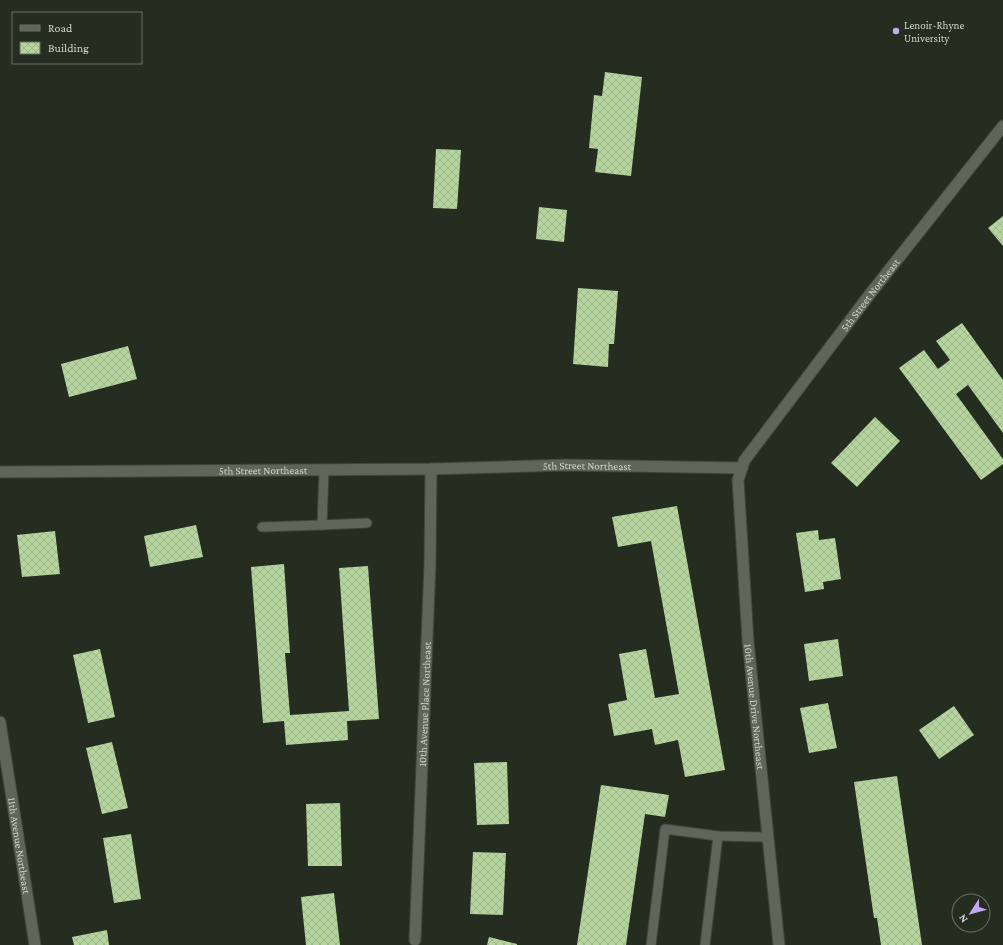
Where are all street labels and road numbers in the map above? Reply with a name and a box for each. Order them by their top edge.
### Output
street label: 5th Street Northeast [838,256,902,333]
street label: 5th Street Northeast [542,459,632,472]
street label: 5th Street Northeast [219,464,308,476]
street label: 10th Avenue Place Northeast [416,641,433,767]
street label: 10th Avenue Drive Northeast [742,643,767,770]
street label: 11th Avenue Northeast [6,796,33,895]

